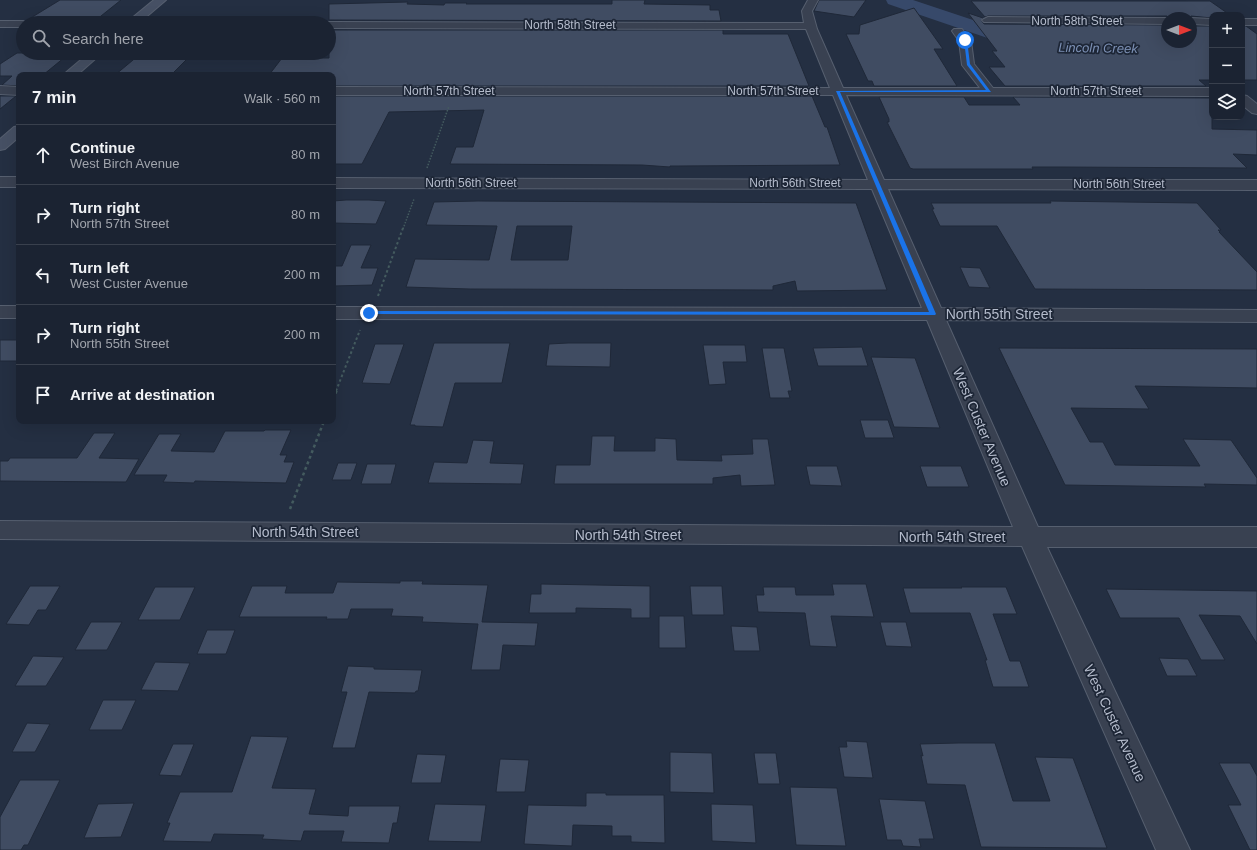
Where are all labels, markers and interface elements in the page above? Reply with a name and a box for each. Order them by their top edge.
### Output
north arrow [1161,12,1197,48]
map controls [1209,12,1245,120]
button: + [1209,12,1245,48]
street label: North 58th Street [1031,14,1123,28]
search box [16,16,336,60]
street label: North 58th Street [524,18,616,32]
icon: search [30,27,52,49]
text: Search here [62,30,144,47]
route start [956,31,974,49]
water label: Lincoln Creek [1058,40,1139,56]
button: − [1209,48,1245,84]
street label: North 57th Street [403,84,495,98]
street label: North 57th Street [727,84,819,98]
street label: North 57th Street [1050,84,1142,98]
button: layers [1209,84,1245,120]
text: 7 min [32,88,76,107]
text: Walk · 560 m [244,91,320,106]
text: Continue [70,139,135,156]
icon: ahead [32,144,54,166]
text: 80 m [291,147,320,162]
text: West Birch Avenue [70,156,179,171]
street label: North 56th Street [425,176,517,190]
street label: North 56th Street [749,176,841,190]
street label: North 56th Street [1073,177,1165,191]
text: Turn right [70,199,140,216]
icon: right [32,204,54,226]
text: 80 m [291,207,320,222]
text: North 57th Street [70,216,169,231]
text: Turn left [70,259,129,276]
icon: left [32,264,54,286]
text: 200 m [284,267,320,282]
text: West Custer Avenue [70,276,188,291]
route end [360,304,378,322]
street label: North 55th Street [946,306,1052,322]
text: Turn right [70,319,140,336]
icon: right [32,324,54,346]
text: 200 m [284,327,320,342]
text: North 55th Street [70,336,169,351]
street label: West Custer Avenue [950,365,1014,489]
icon: arrive [32,384,54,406]
text: Arrive at destination [70,386,215,403]
street label: North 54th Street [252,524,358,540]
street label: North 54th Street [575,527,681,543]
street label: North 54th Street [899,529,1005,545]
street label: West Custer Avenue [1081,662,1149,784]

